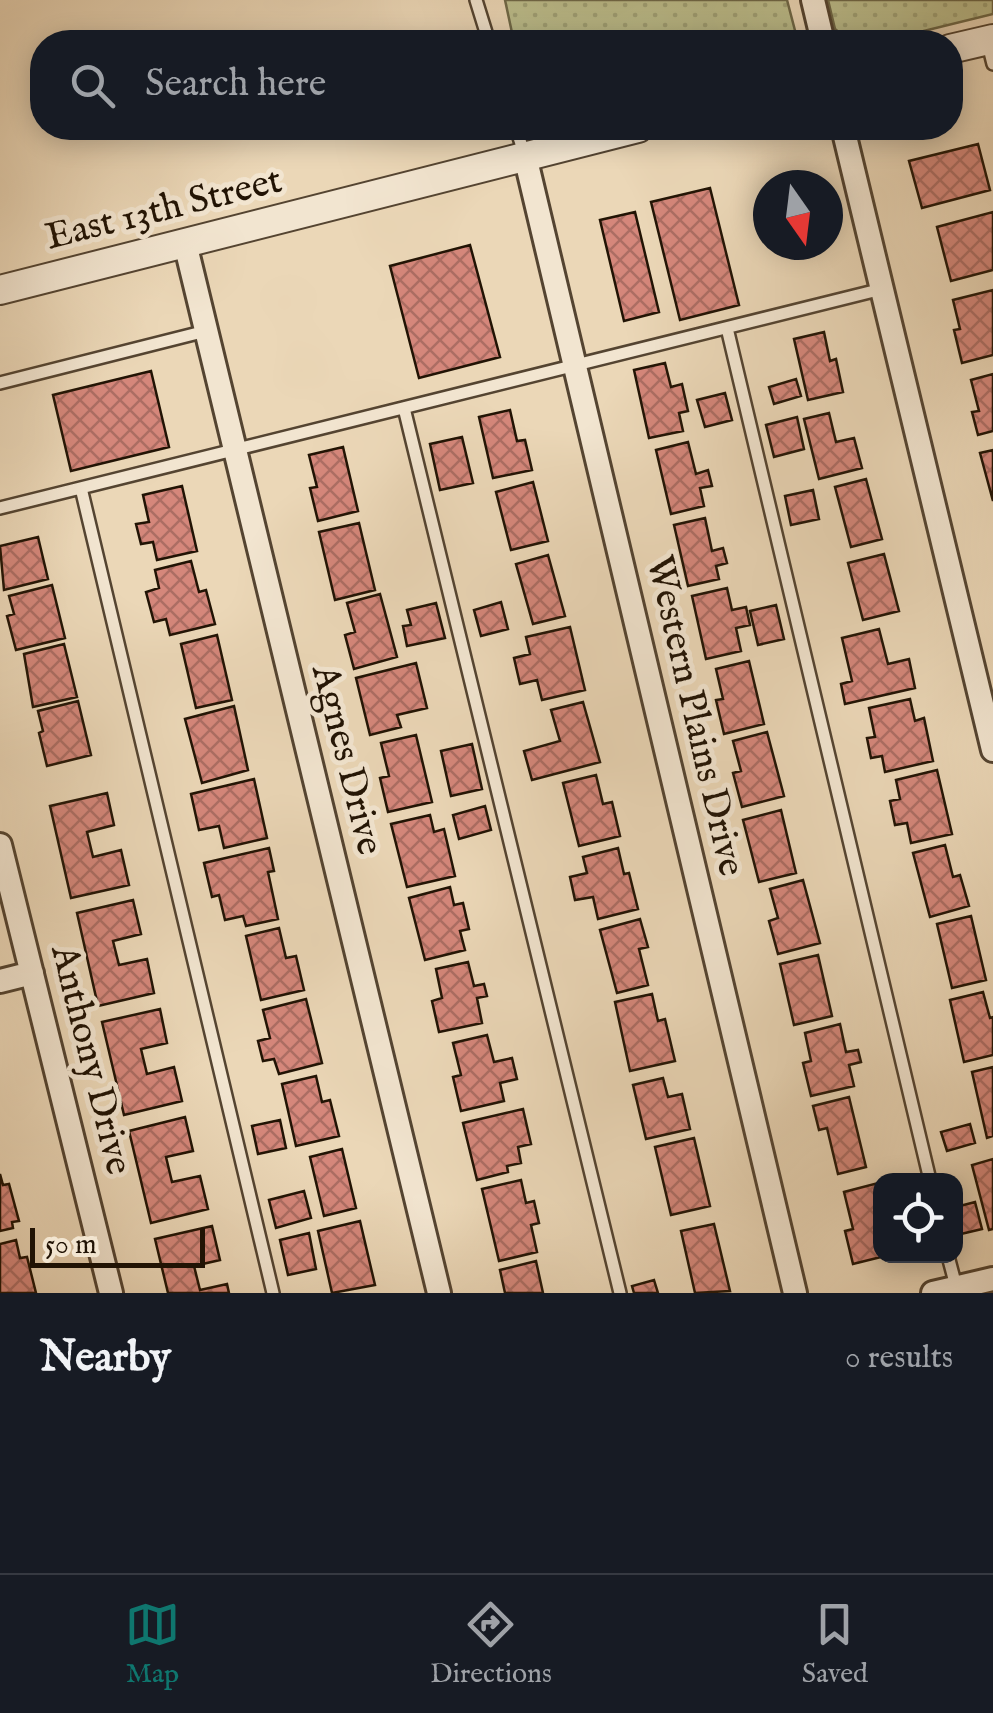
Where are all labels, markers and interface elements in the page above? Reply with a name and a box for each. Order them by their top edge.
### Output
search box [30,30,963,140]
icon: search [65,58,120,113]
text: Search here [145,61,326,109]
street label: East 13th Street [41,157,287,263]
north arrow [753,170,843,260]
street label: Western Plains Drive [634,551,754,881]
street label: Agnes Drive [299,659,393,860]
street label: Anthony Drive [38,939,142,1180]
map controls [873,1173,963,1263]
button: locate [873,1173,963,1263]
scale bar [30,1223,205,1268]
text: 50 m [45,1228,97,1263]
text: Nearby [40,1332,171,1385]
text: 0 results [845,1338,953,1379]
tab: Map [125,1597,180,1692]
tab: Directions [430,1597,552,1692]
tab: Saved [802,1597,868,1692]

